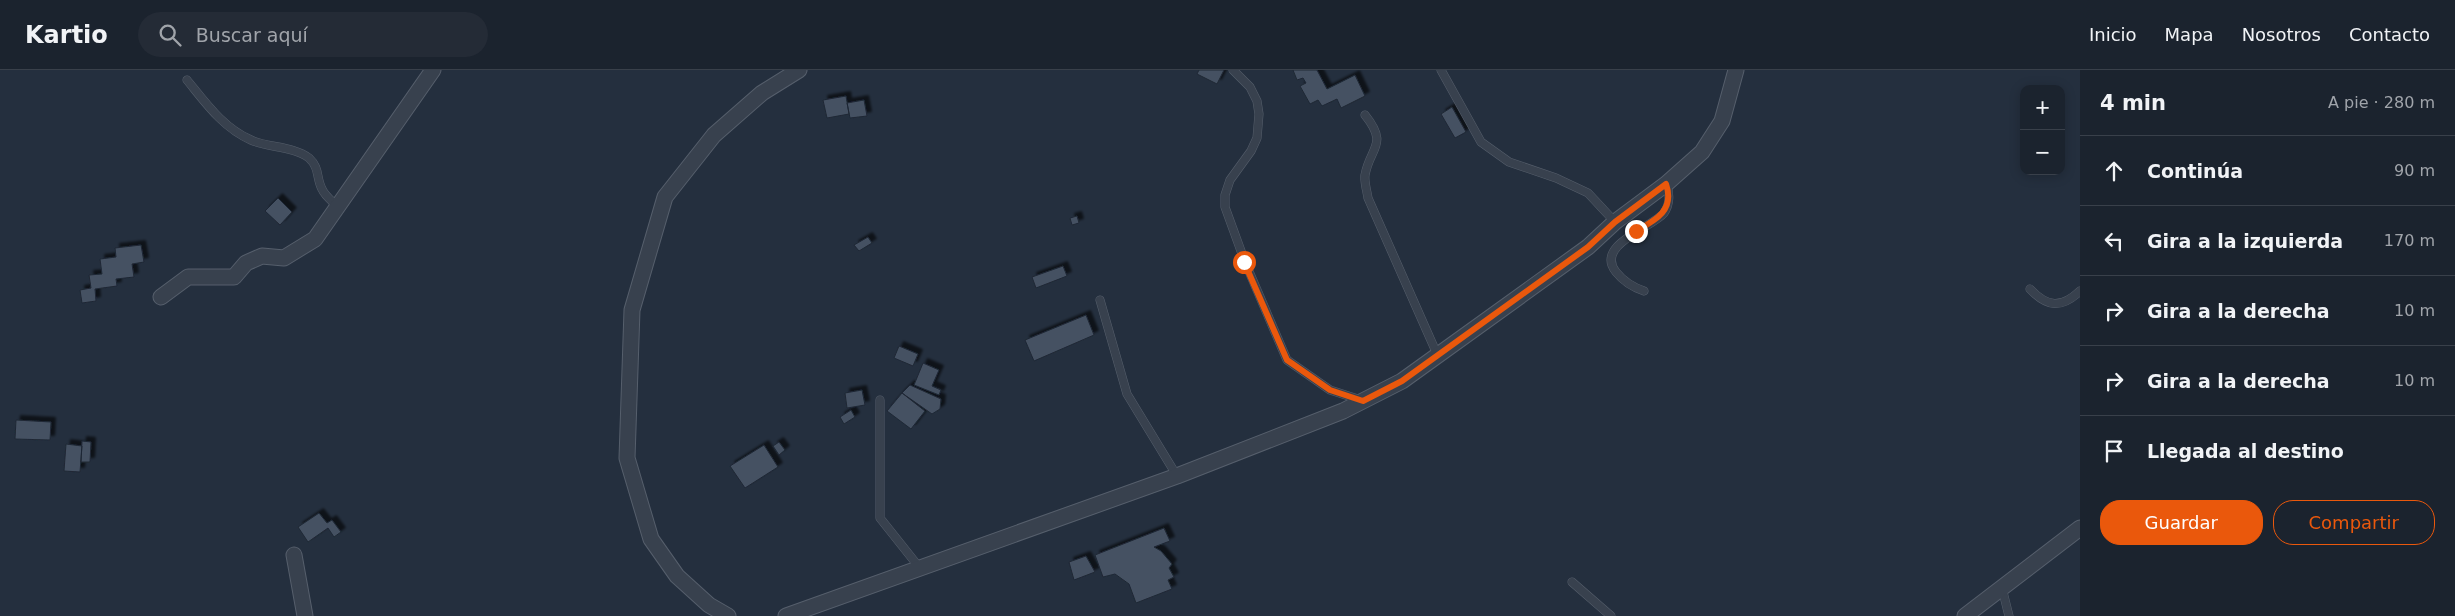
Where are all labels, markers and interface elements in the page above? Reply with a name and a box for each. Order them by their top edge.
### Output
search box [138,12,488,57]
text: Kartio [25,21,108,49]
icon: search [156,21,184,49]
text: Buscar aquí [196,24,308,46]
text: Inicio [2089,24,2137,45]
text: Mapa [2165,24,2214,45]
text: Nosotros [2242,24,2321,45]
text: Contacto [2349,24,2430,45]
map controls [2020,85,2065,175]
button: + [2020,85,2065,130]
text: 4 min [2100,91,2166,115]
text: A pie · 280 m [2328,93,2435,112]
button: − [2020,130,2065,175]
icon: ahead [2100,157,2128,185]
text: Continúa [2147,160,2243,182]
text: 90 m [2394,161,2435,180]
route end [1625,220,1648,243]
icon: left [2100,227,2128,255]
text: Gira a la izquierda [2147,230,2343,252]
text: 170 m [2384,231,2435,250]
route start [1233,251,1256,274]
icon: right [2100,297,2128,325]
text: Gira a la derecha [2147,300,2330,322]
text: 10 m [2394,301,2435,320]
icon: right [2100,367,2128,395]
text: Gira a la derecha [2147,370,2330,392]
text: 10 m [2394,371,2435,390]
icon: arrive [2100,437,2128,465]
text: Llegada al destino [2147,440,2344,462]
button: Guardar [2100,500,2263,545]
button: Compartir [2273,500,2435,545]

